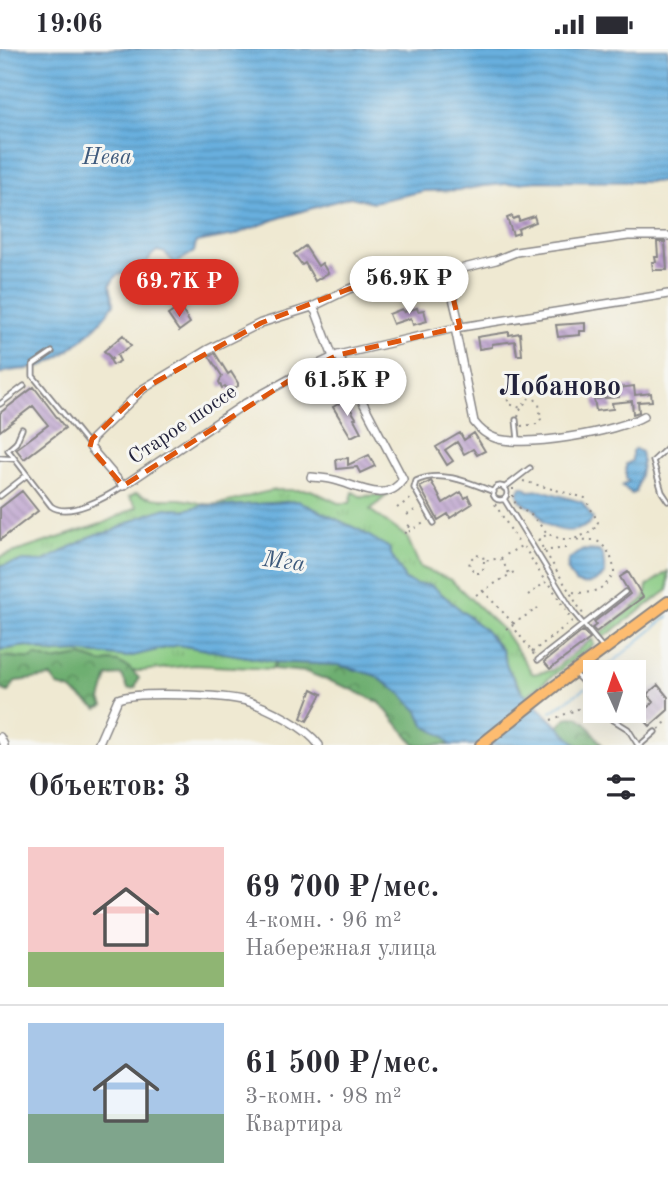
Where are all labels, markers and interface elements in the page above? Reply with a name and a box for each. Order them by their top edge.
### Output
text: 19:06 [35,12,103,38]
water label: Нева [81,146,132,169]
pin: 56.9K ₽ [344,257,474,316]
pin: 69.7K ₽ [114,259,244,319]
text: 56.9K ₽ [366,267,452,290]
text: 69.7K ₽ [136,270,222,293]
pin: 61.5K ₽ [282,359,412,418]
text: 61.5K ₽ [304,369,390,392]
district label: Лобаново [499,374,621,402]
street label: Старое шоссе [125,381,241,469]
water label: Мга [260,548,307,576]
north arrow [583,660,646,723]
map controls [583,660,646,723]
icon: filters [602,768,640,806]
text: Объектов: 3 [28,772,191,802]
text: 69 700 ₽/мес. [245,873,439,903]
icon: home [84,875,168,959]
text: 4-комн. · 96 m² [245,909,402,932]
text: Набережная улица [245,937,437,960]
text: 61 500 ₽/мес. [245,1049,439,1079]
icon: home [84,1051,168,1135]
text: 3-комн. · 98 m² [245,1085,402,1108]
text: Квартира [245,1113,343,1136]

